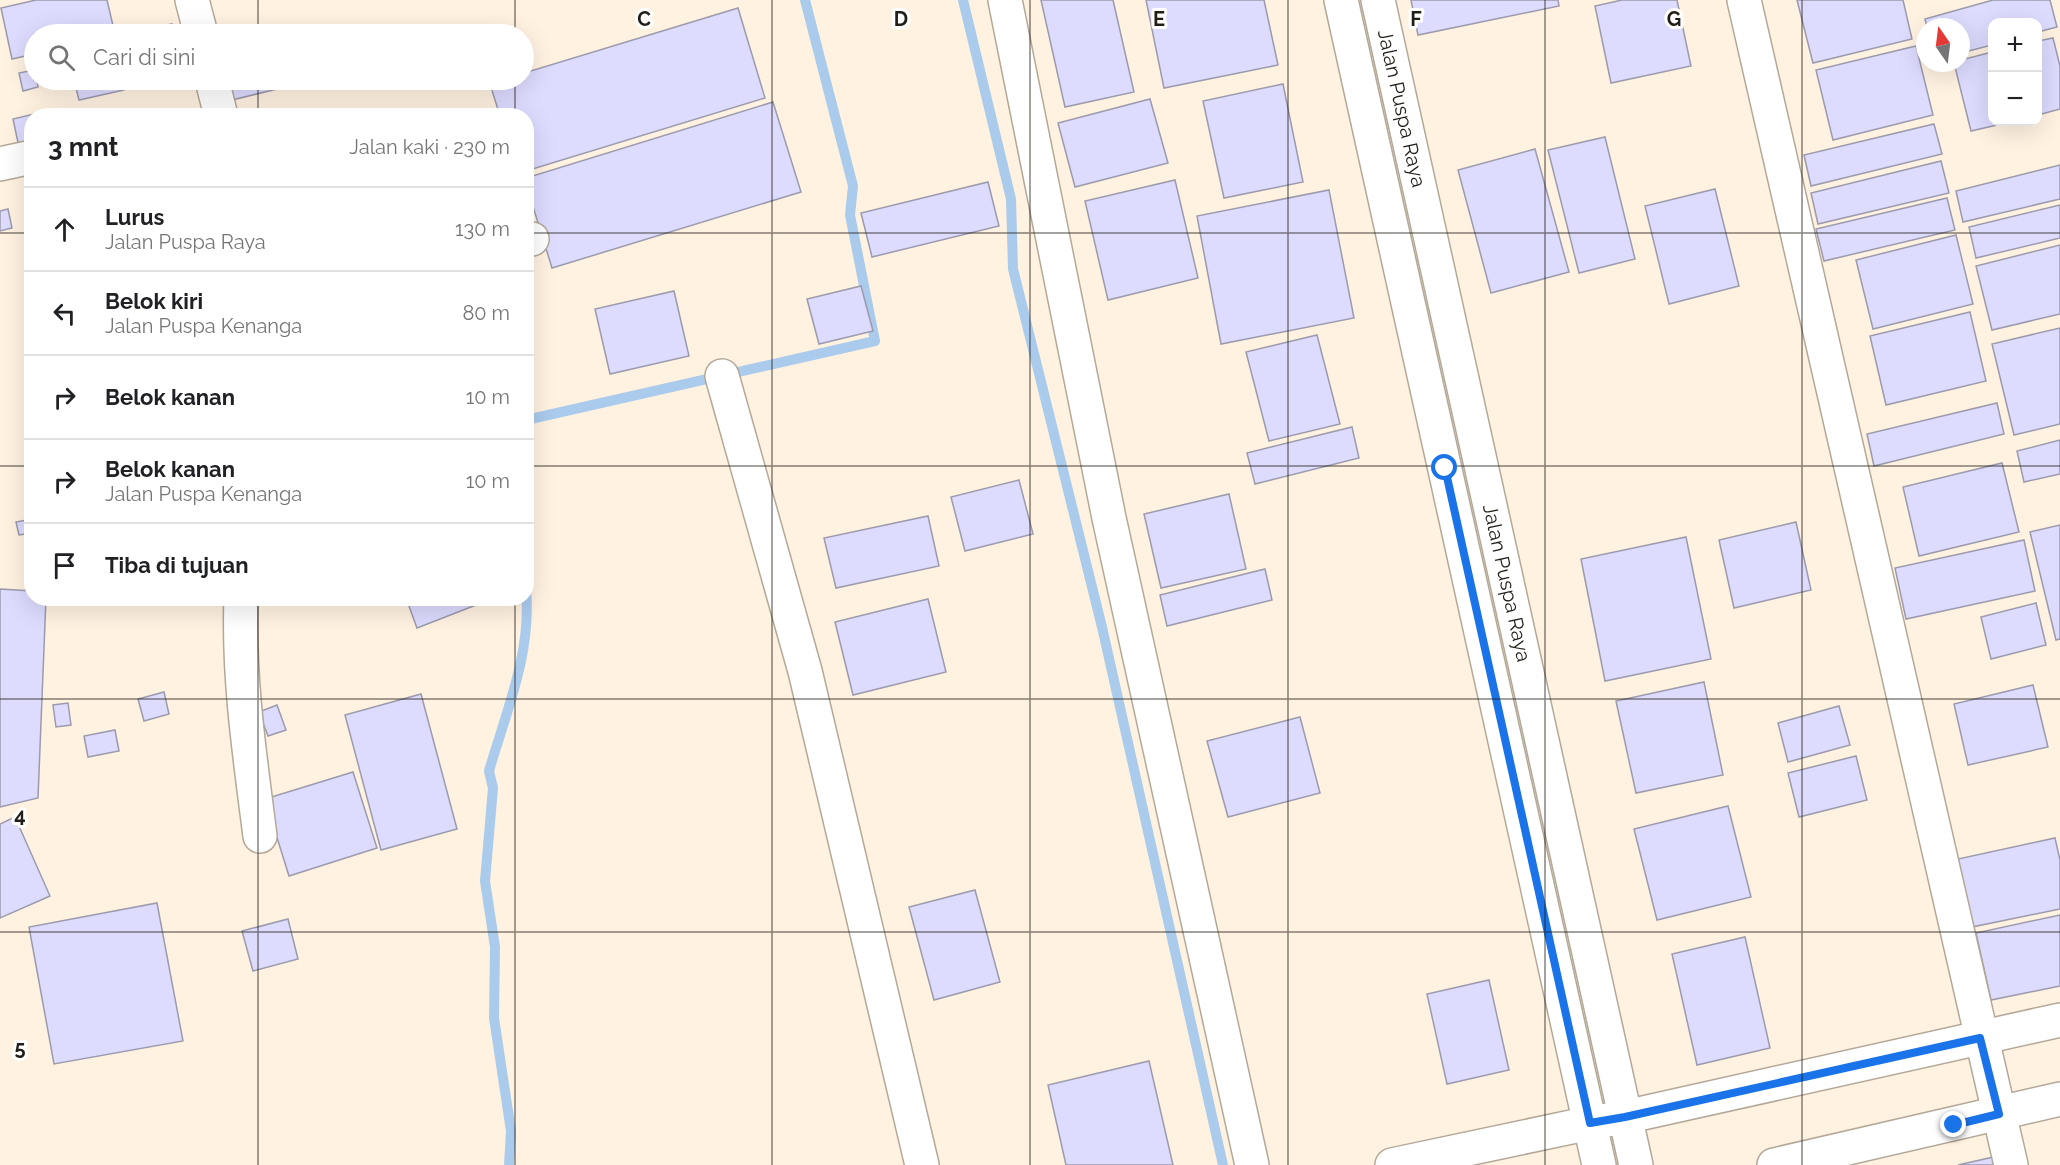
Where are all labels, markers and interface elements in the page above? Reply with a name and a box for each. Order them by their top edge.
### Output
text: C [637,7,651,31]
text: D [894,7,908,31]
text: E [1153,7,1165,31]
text: F [1410,7,1422,31]
text: G [1667,7,1681,31]
north arrow [1916,18,1970,72]
map controls [1988,18,2042,126]
button: + [1988,18,2042,72]
search box [24,24,534,90]
street label: Jalan Puspa Raya [1373,27,1431,189]
icon: search [45,41,78,74]
text: Cari di sini [93,44,195,70]
button: − [1988,72,2042,126]
text: 3 mnt [48,132,119,162]
text: Jalan kaki · 230 m [349,135,510,159]
text: Lurus [105,204,164,230]
icon: ahead [48,213,81,246]
text: 130 m [455,217,510,241]
text: Jalan Puspa Raya [105,230,266,254]
text: Belok kiri [105,288,203,314]
icon: left [48,297,81,330]
text: 80 m [462,301,510,325]
text: Jalan Puspa Kenanga [105,314,302,338]
icon: right [48,381,81,414]
text: Belok kanan [105,384,235,410]
text: 10 m [466,385,510,409]
route start [1431,454,1457,480]
text: Belok kanan [105,456,235,482]
icon: right [48,465,81,498]
text: 10 m [466,469,510,493]
text: Jalan Puspa Kenanga [105,482,302,506]
street label: Jalan Puspa Raya [1478,502,1536,664]
icon: arrive [48,549,81,582]
text: Tiba di tujuan [105,552,248,578]
text: 4 [14,803,26,827]
text: 5 [14,1036,26,1060]
route end [1940,1111,1966,1137]

